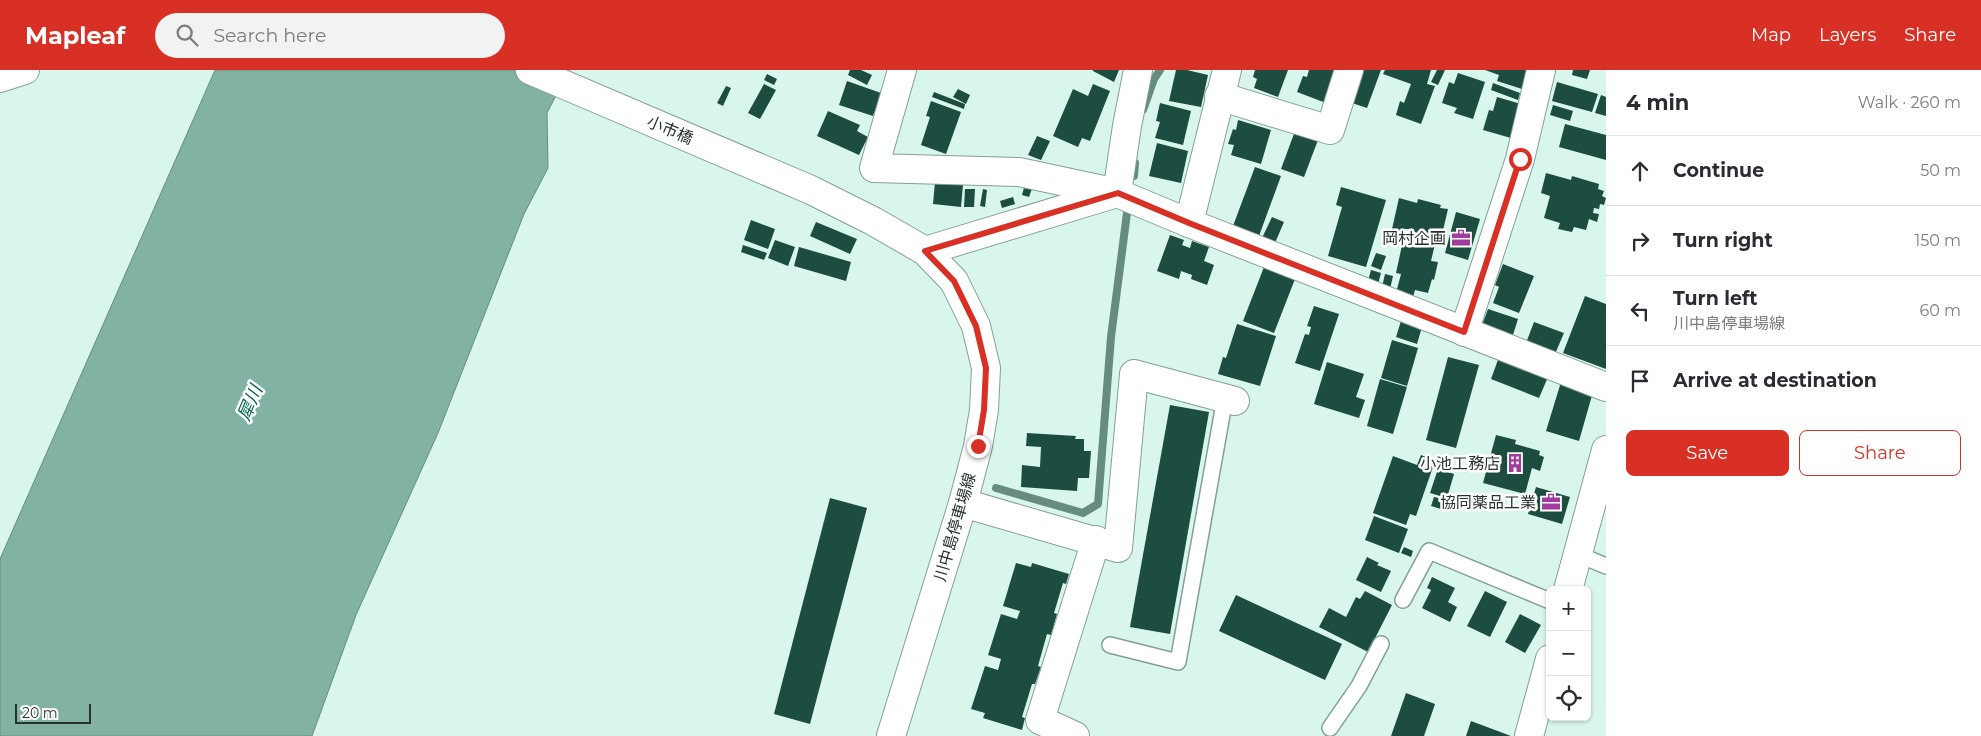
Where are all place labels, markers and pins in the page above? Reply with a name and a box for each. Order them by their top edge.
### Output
office icon: 岡村企画 [1450,227,1472,249]
place label: 岡村企画 [1382,229,1446,248]
building icon: 小池工務店 [1504,452,1526,474]
place label: 小池工務店 [1420,454,1500,473]
office icon: 協同薬品工業 [1540,491,1562,513]
place label: 協同薬品工業 [1440,493,1536,512]

